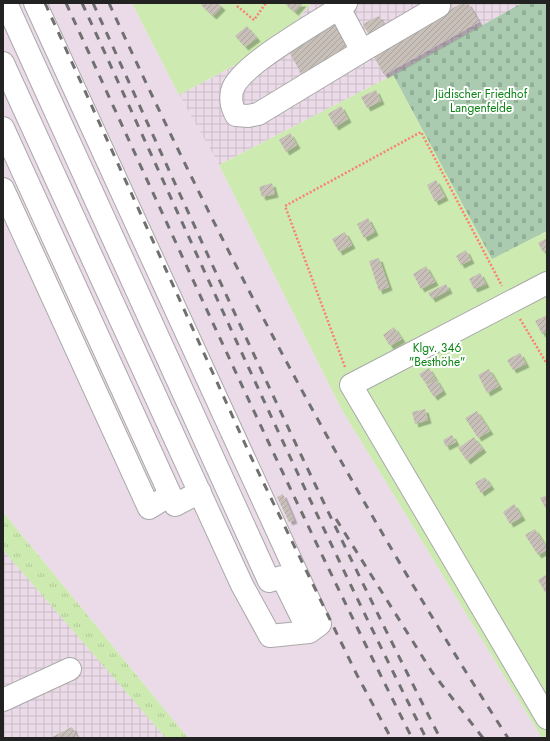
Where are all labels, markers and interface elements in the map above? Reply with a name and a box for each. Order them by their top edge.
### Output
park label: Jüdischer Friedhof Langenfelde [433,85,528,117]
park label: Klgv. 346 "Besthöhe" [409,339,465,371]

